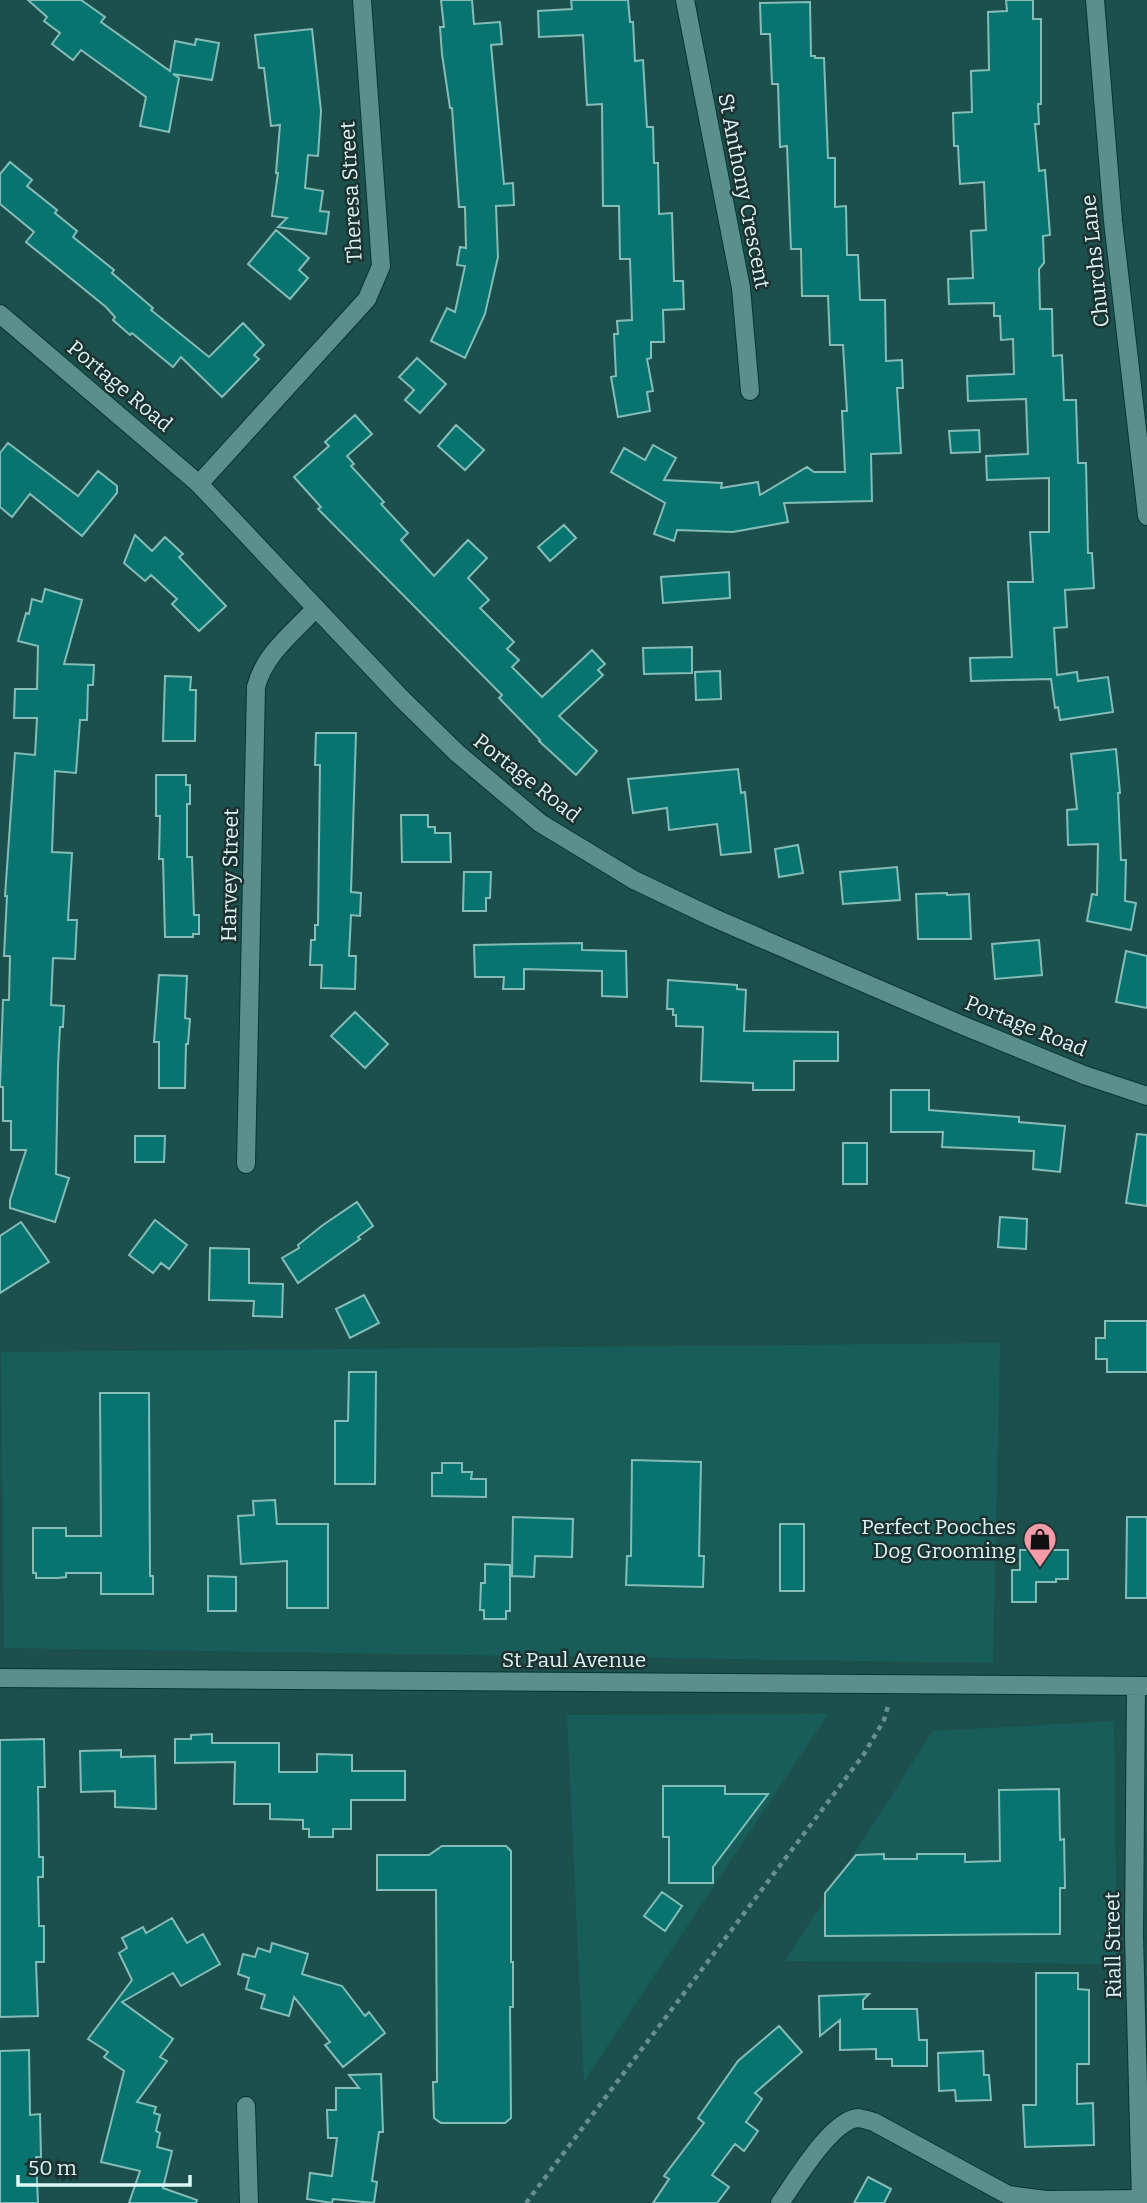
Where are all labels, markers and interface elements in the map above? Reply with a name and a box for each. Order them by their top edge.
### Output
street label: St Anthony Crescent [712,91,776,291]
street label: Theresa Street [334,120,368,264]
street label: Churchs Lane [1075,193,1115,329]
street label: Portage Road [62,335,178,437]
street label: Portage Road [468,728,586,828]
street label: Harvey Street [216,808,244,942]
street label: Portage Road [961,990,1091,1062]
place label: Perfect Pooches Dog Grooming [861,1514,1016,1564]
shop icon: Perfect Pooches Dog Grooming [1021,1520,1059,1569]
street label: St Paul Avenue [502,1647,646,1673]
street label: Riall Street [1099,1891,1127,1999]
scale bar [18,2144,189,2188]
text: 50 m [28,2155,77,2181]

